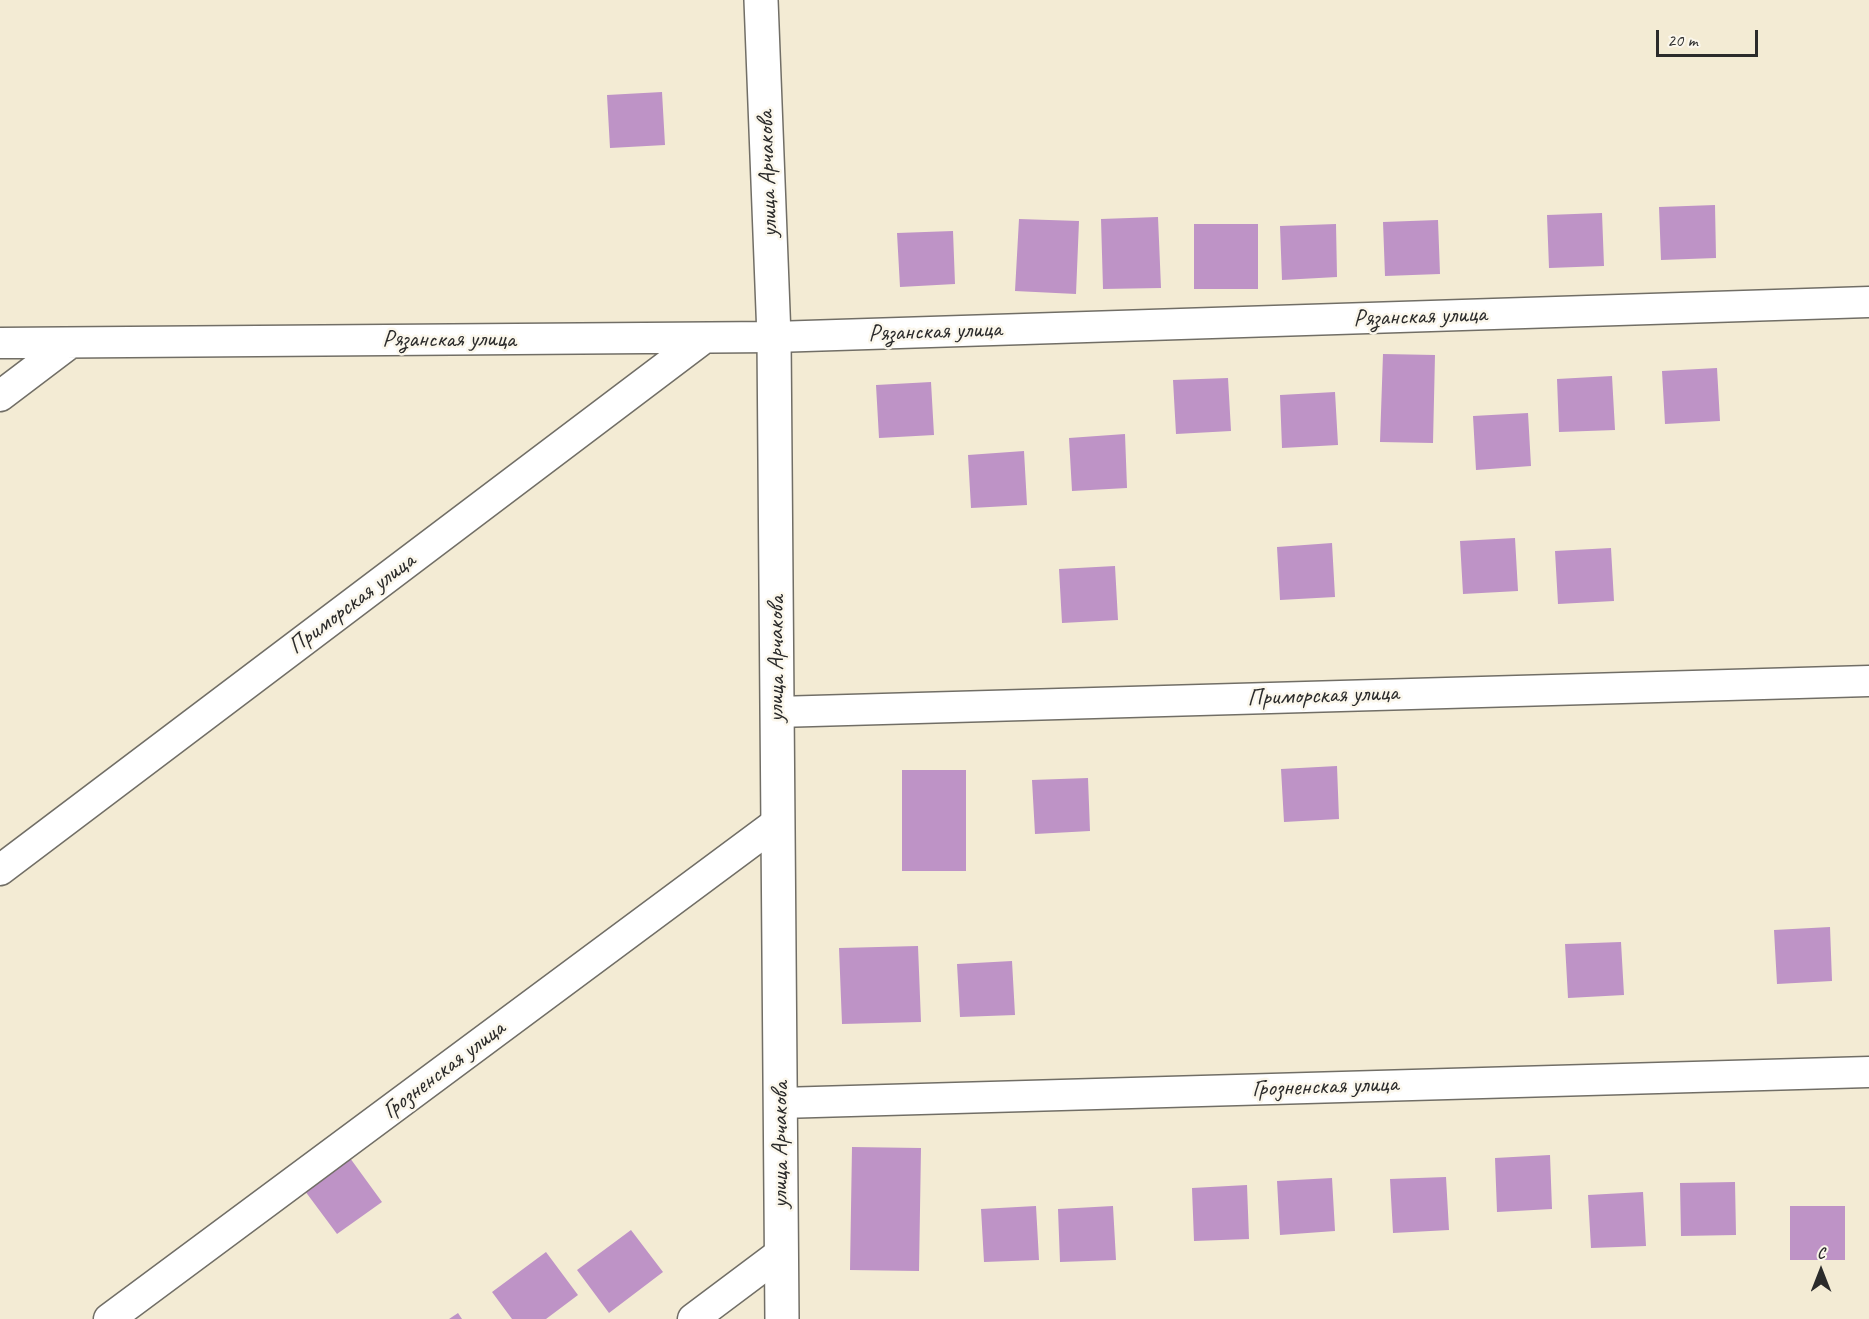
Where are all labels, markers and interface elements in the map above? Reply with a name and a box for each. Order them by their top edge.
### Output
scale bar [1659,18,1761,56]
text: 20 m [1667,29,1698,51]
street label: улица Арчакова [751,110,785,238]
street label: Рязанская улица [1353,300,1487,334]
street label: Рязанская улица [868,315,1002,349]
street label: Рязанская улица [382,326,516,354]
street label: Приморская улица [283,547,421,661]
street label: улица Арчакова [763,596,791,722]
street label: Приморская улица [1247,679,1399,713]
street label: Грозненская улица [377,1015,511,1125]
street label: Грозненская улица [1251,1070,1399,1104]
street label: улица Арчакова [767,1082,795,1208]
north arrow [1791,1241,1851,1301]
text: С [1817,1243,1825,1263]

